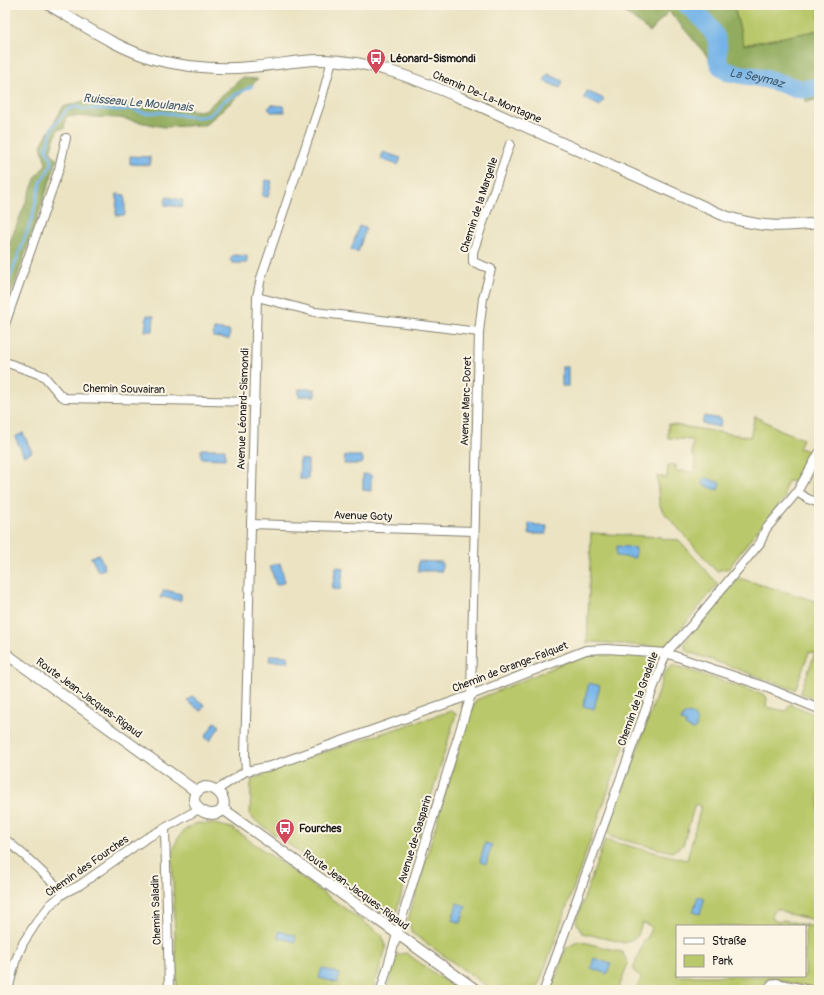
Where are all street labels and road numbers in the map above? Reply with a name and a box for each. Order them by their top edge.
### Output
street label: Chemin De-La-Montagne [431,68,544,126]
street label: Chemin de la Margelle [457,155,501,254]
street label: Avenue Léonard-Sismondi [234,348,252,470]
street label: Avenue Marc-Doret [458,355,474,446]
street label: Chemin Souvairan [83,382,165,396]
street label: Avenue Goty [334,508,393,524]
street label: Chemin de Grange-Falquet [450,639,570,695]
street label: Chemin de la Gradelle [615,650,661,748]
street label: Route Jean-Jacques-Rigaud [33,655,145,741]
street label: Avenue de-Gasparin [395,793,435,885]
street label: Chemin des Fourches [43,832,131,900]
street label: Route Jean-Jacques-Rigaud [300,847,412,933]
street label: Chemin Saladin [148,875,164,945]

